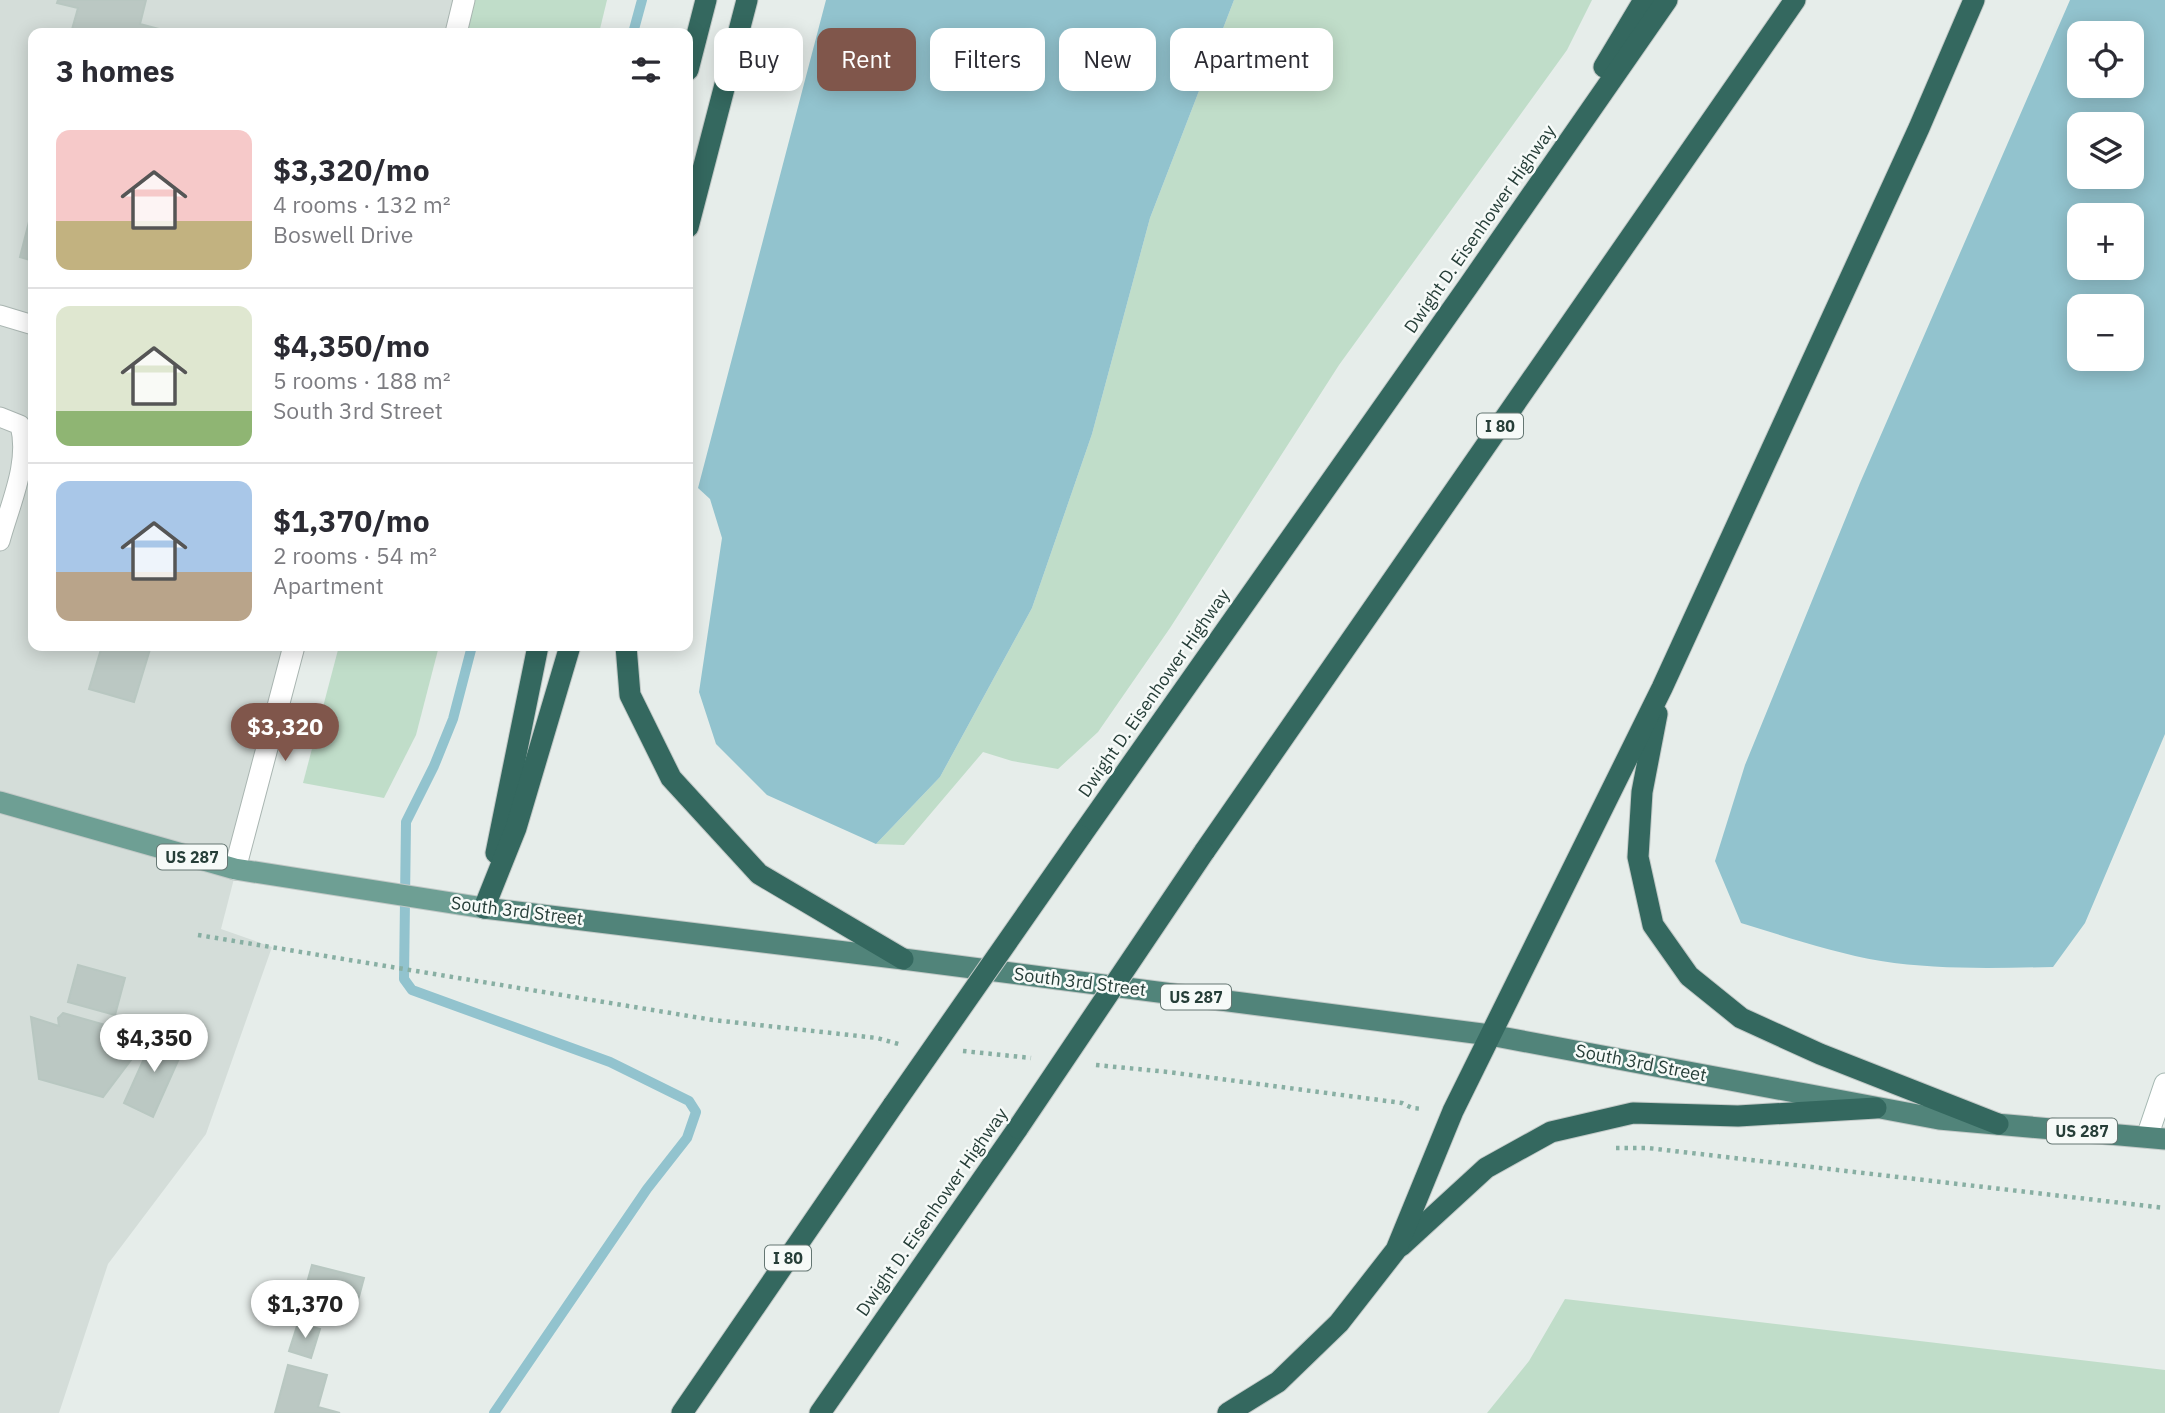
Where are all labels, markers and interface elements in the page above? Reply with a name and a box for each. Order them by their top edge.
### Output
map controls [2067,21,2144,371]
button: locate [2067,21,2144,98]
chip: Buy [714,28,803,91]
chip: Rent [817,28,916,91]
chip: Filters [930,28,1045,91]
chip: New [1059,28,1156,91]
chip: Apartment [1170,28,1333,91]
text: 3 homes [56,51,175,90]
icon: filters [627,51,665,89]
button: layers [2067,112,2144,189]
street label: Dwight D. Eisenhower Highway [1399,120,1560,337]
text: $3,320/mo [273,150,430,189]
icon: home [112,158,196,242]
text: 4 rooms · 132 m² [273,189,451,219]
button: + [2067,203,2144,280]
text: Boswell Drive [273,219,413,249]
button: − [2067,294,2144,371]
text: $4,350/mo [273,326,430,365]
icon: home [112,334,196,418]
text: 5 rooms · 188 m² [273,365,451,395]
text: South 3rd Street [273,395,443,425]
road number: I 80 [1477,414,1523,438]
text: $1,370/mo [273,501,430,540]
icon: home [112,509,196,593]
text: 2 rooms · 54 m² [273,540,437,570]
text: Apartment [273,570,384,600]
street label: Dwight D. Eisenhower Highway [1073,584,1234,801]
pin: $3,320 [228,704,342,763]
text: $3,320 [247,711,323,741]
road number: US 287 [157,844,227,870]
street label: South 3rd Street [450,891,584,930]
street label: South 3rd Street [1013,962,1147,1001]
road number: US 287 [1161,984,1231,1009]
pin: $4,350 [97,1014,211,1074]
text: $4,350 [116,1022,192,1052]
street label: South 3rd Street [1574,1039,1709,1086]
street label: Dwight D. Eisenhower Highway [851,1103,1012,1320]
road number: US 287 [2047,1119,2117,1144]
road number: I 80 [765,1246,811,1270]
pin: $1,370 [248,1280,362,1340]
text: $1,370 [267,1288,343,1318]

